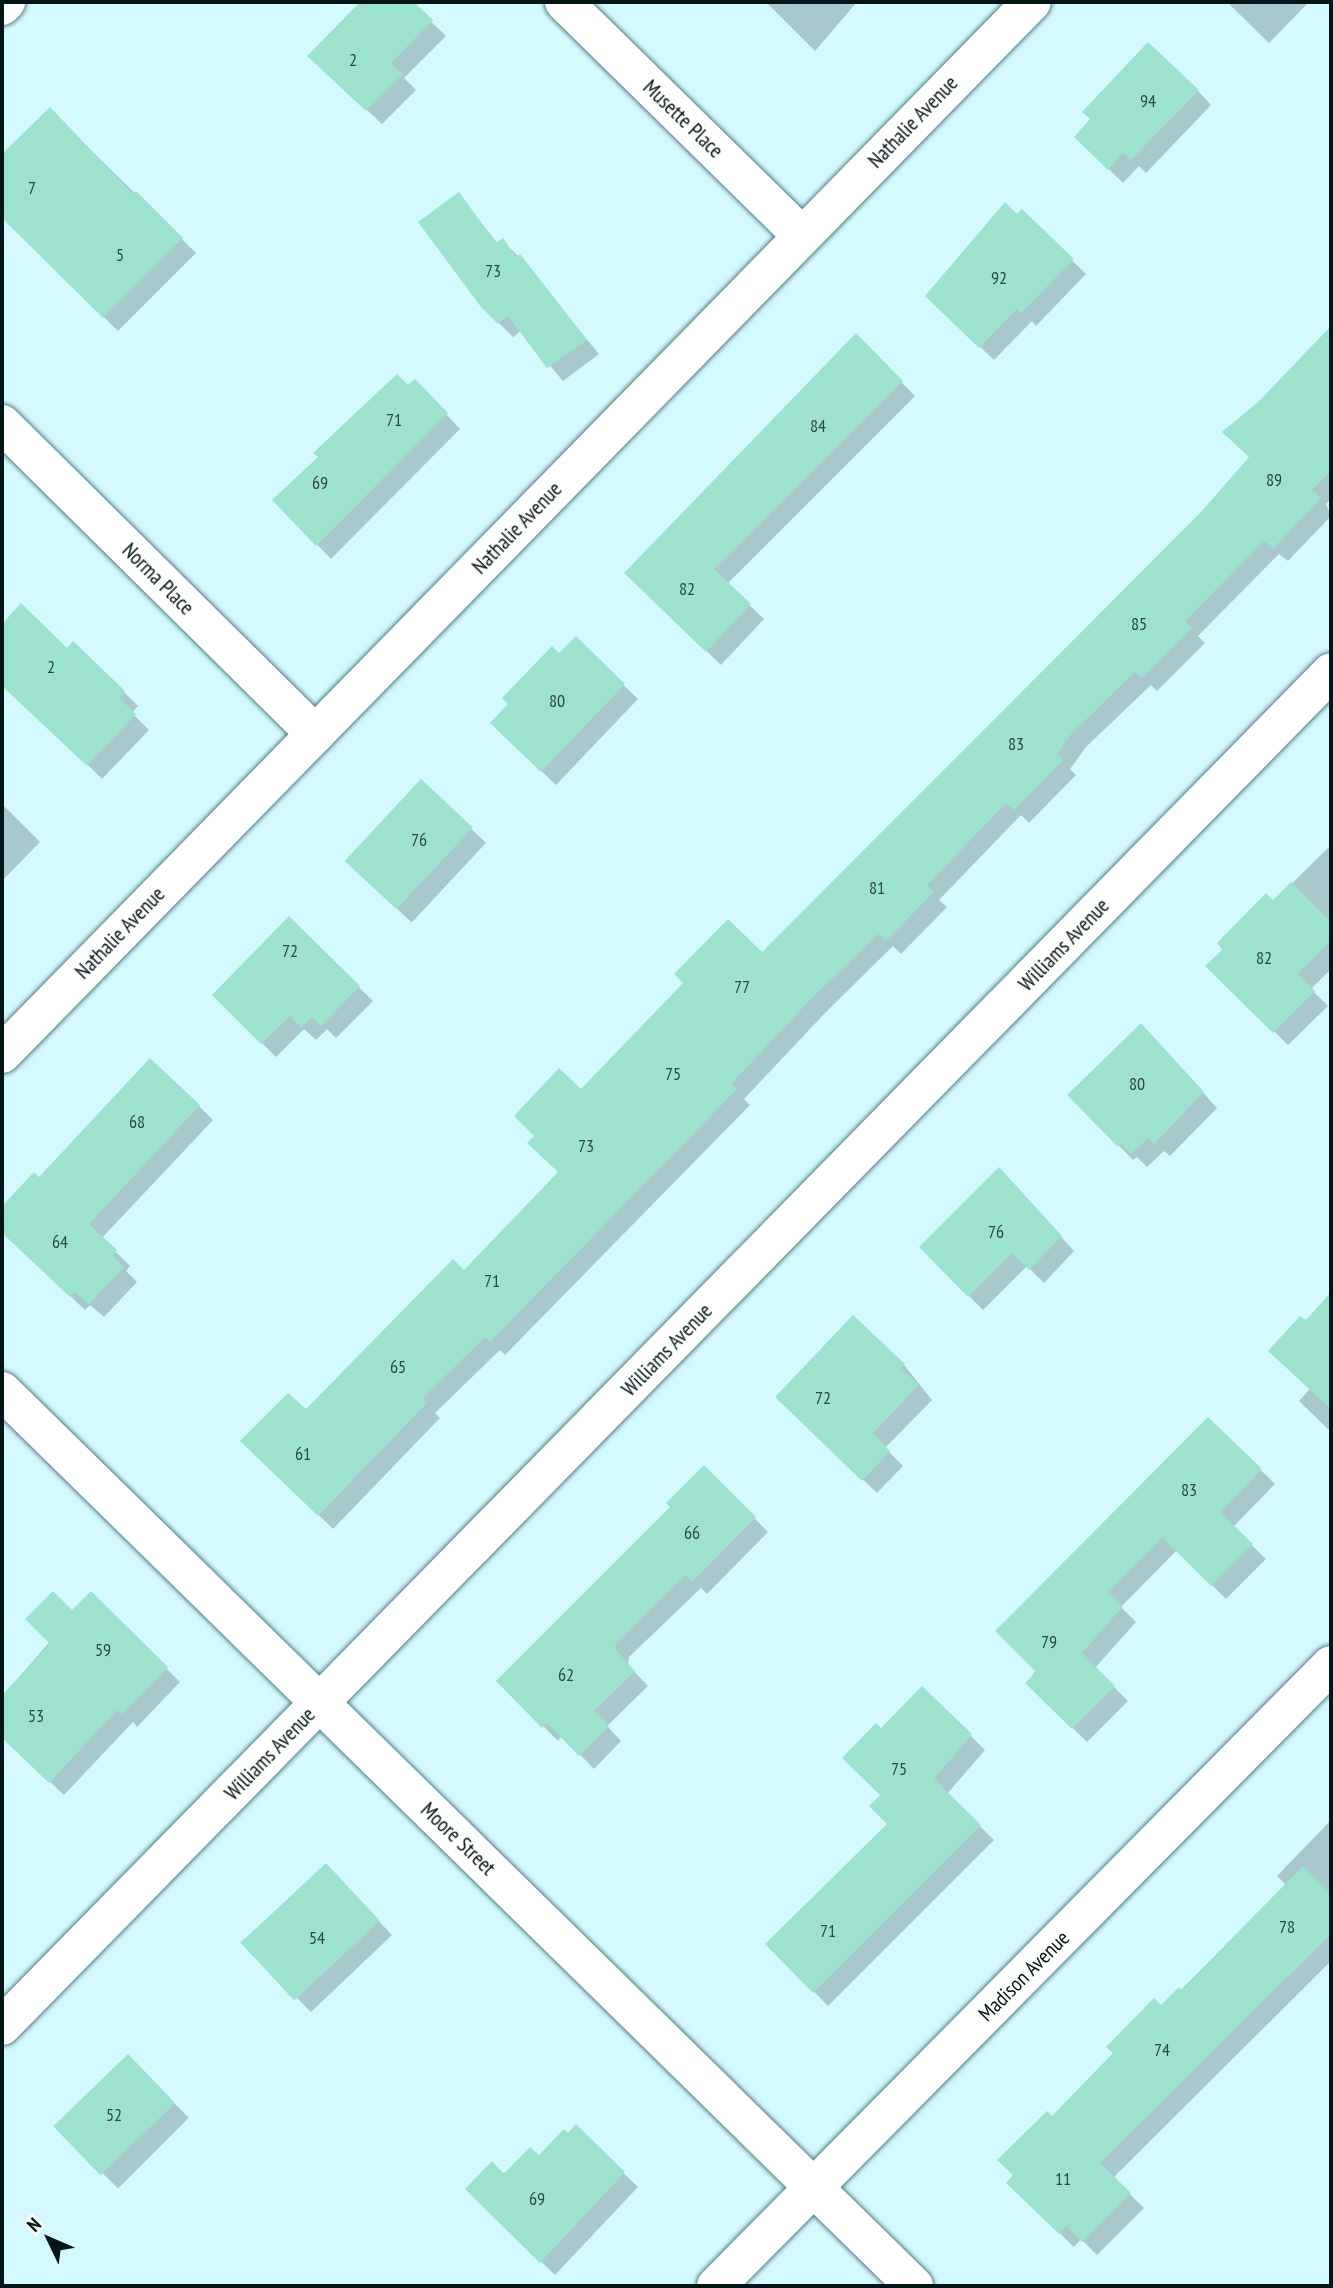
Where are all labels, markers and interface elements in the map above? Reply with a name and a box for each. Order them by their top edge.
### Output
house number: 2 [349,49,357,71]
street label: Nathalie Avenue [863,71,963,173]
street label: Musette Place [638,75,728,163]
house number: 94 [1140,90,1156,112]
house number: 7 [28,177,36,199]
house number: 5 [116,244,124,266]
house number: 73 [485,260,501,282]
house number: 92 [991,267,1007,289]
house number: 71 [386,409,402,431]
house number: 84 [810,415,826,437]
house number: 89 [1266,469,1282,491]
house number: 69 [312,472,328,494]
street label: Nathalie Avenue [467,477,567,579]
street label: Norma Place [117,538,199,620]
house number: 82 [679,578,695,600]
house number: 85 [1131,613,1147,635]
house number: 2 [47,656,55,678]
house number: 80 [549,690,565,712]
house number: 83 [1008,733,1024,755]
house number: 76 [411,829,427,851]
house number: 81 [869,877,885,899]
street label: Nathalie Avenue [70,882,170,984]
street label: Williams Avenue [1013,893,1115,997]
house number: 72 [282,940,298,962]
house number: 82 [1256,947,1272,969]
house number: 77 [734,976,750,998]
house number: 75 [665,1063,681,1085]
house number: 80 [1129,1073,1145,1095]
house number: 68 [129,1111,145,1133]
house number: 73 [578,1135,594,1157]
house number: 76 [988,1221,1004,1243]
house number: 64 [52,1231,68,1253]
house number: 71 [484,1270,500,1292]
street label: Williams Avenue [616,1298,718,1402]
house number: 65 [390,1356,406,1378]
house number: 72 [815,1387,831,1409]
house number: 61 [295,1443,311,1465]
house number: 83 [1181,1479,1197,1501]
house number: 66 [684,1522,700,1544]
house number: 79 [1041,1631,1057,1653]
house number: 59 [95,1639,111,1661]
house number: 62 [558,1664,574,1686]
street label: Williams Avenue [219,1702,321,1806]
house number: 53 [28,1705,44,1727]
house number: 75 [891,1758,907,1780]
street label: Moore Street [415,1797,501,1881]
house number: 78 [1279,1916,1295,1938]
house number: 71 [820,1920,836,1942]
street label: Madison Avenue [973,1925,1075,2027]
house number: 54 [309,1927,325,1949]
house number: 74 [1154,2039,1170,2061]
house number: 52 [106,2104,122,2126]
house number: 11 [1055,2168,1071,2190]
house number: 69 [529,2188,545,2210]
north arrow [14,2204,84,2274]
text: N [22,2212,46,2236]

